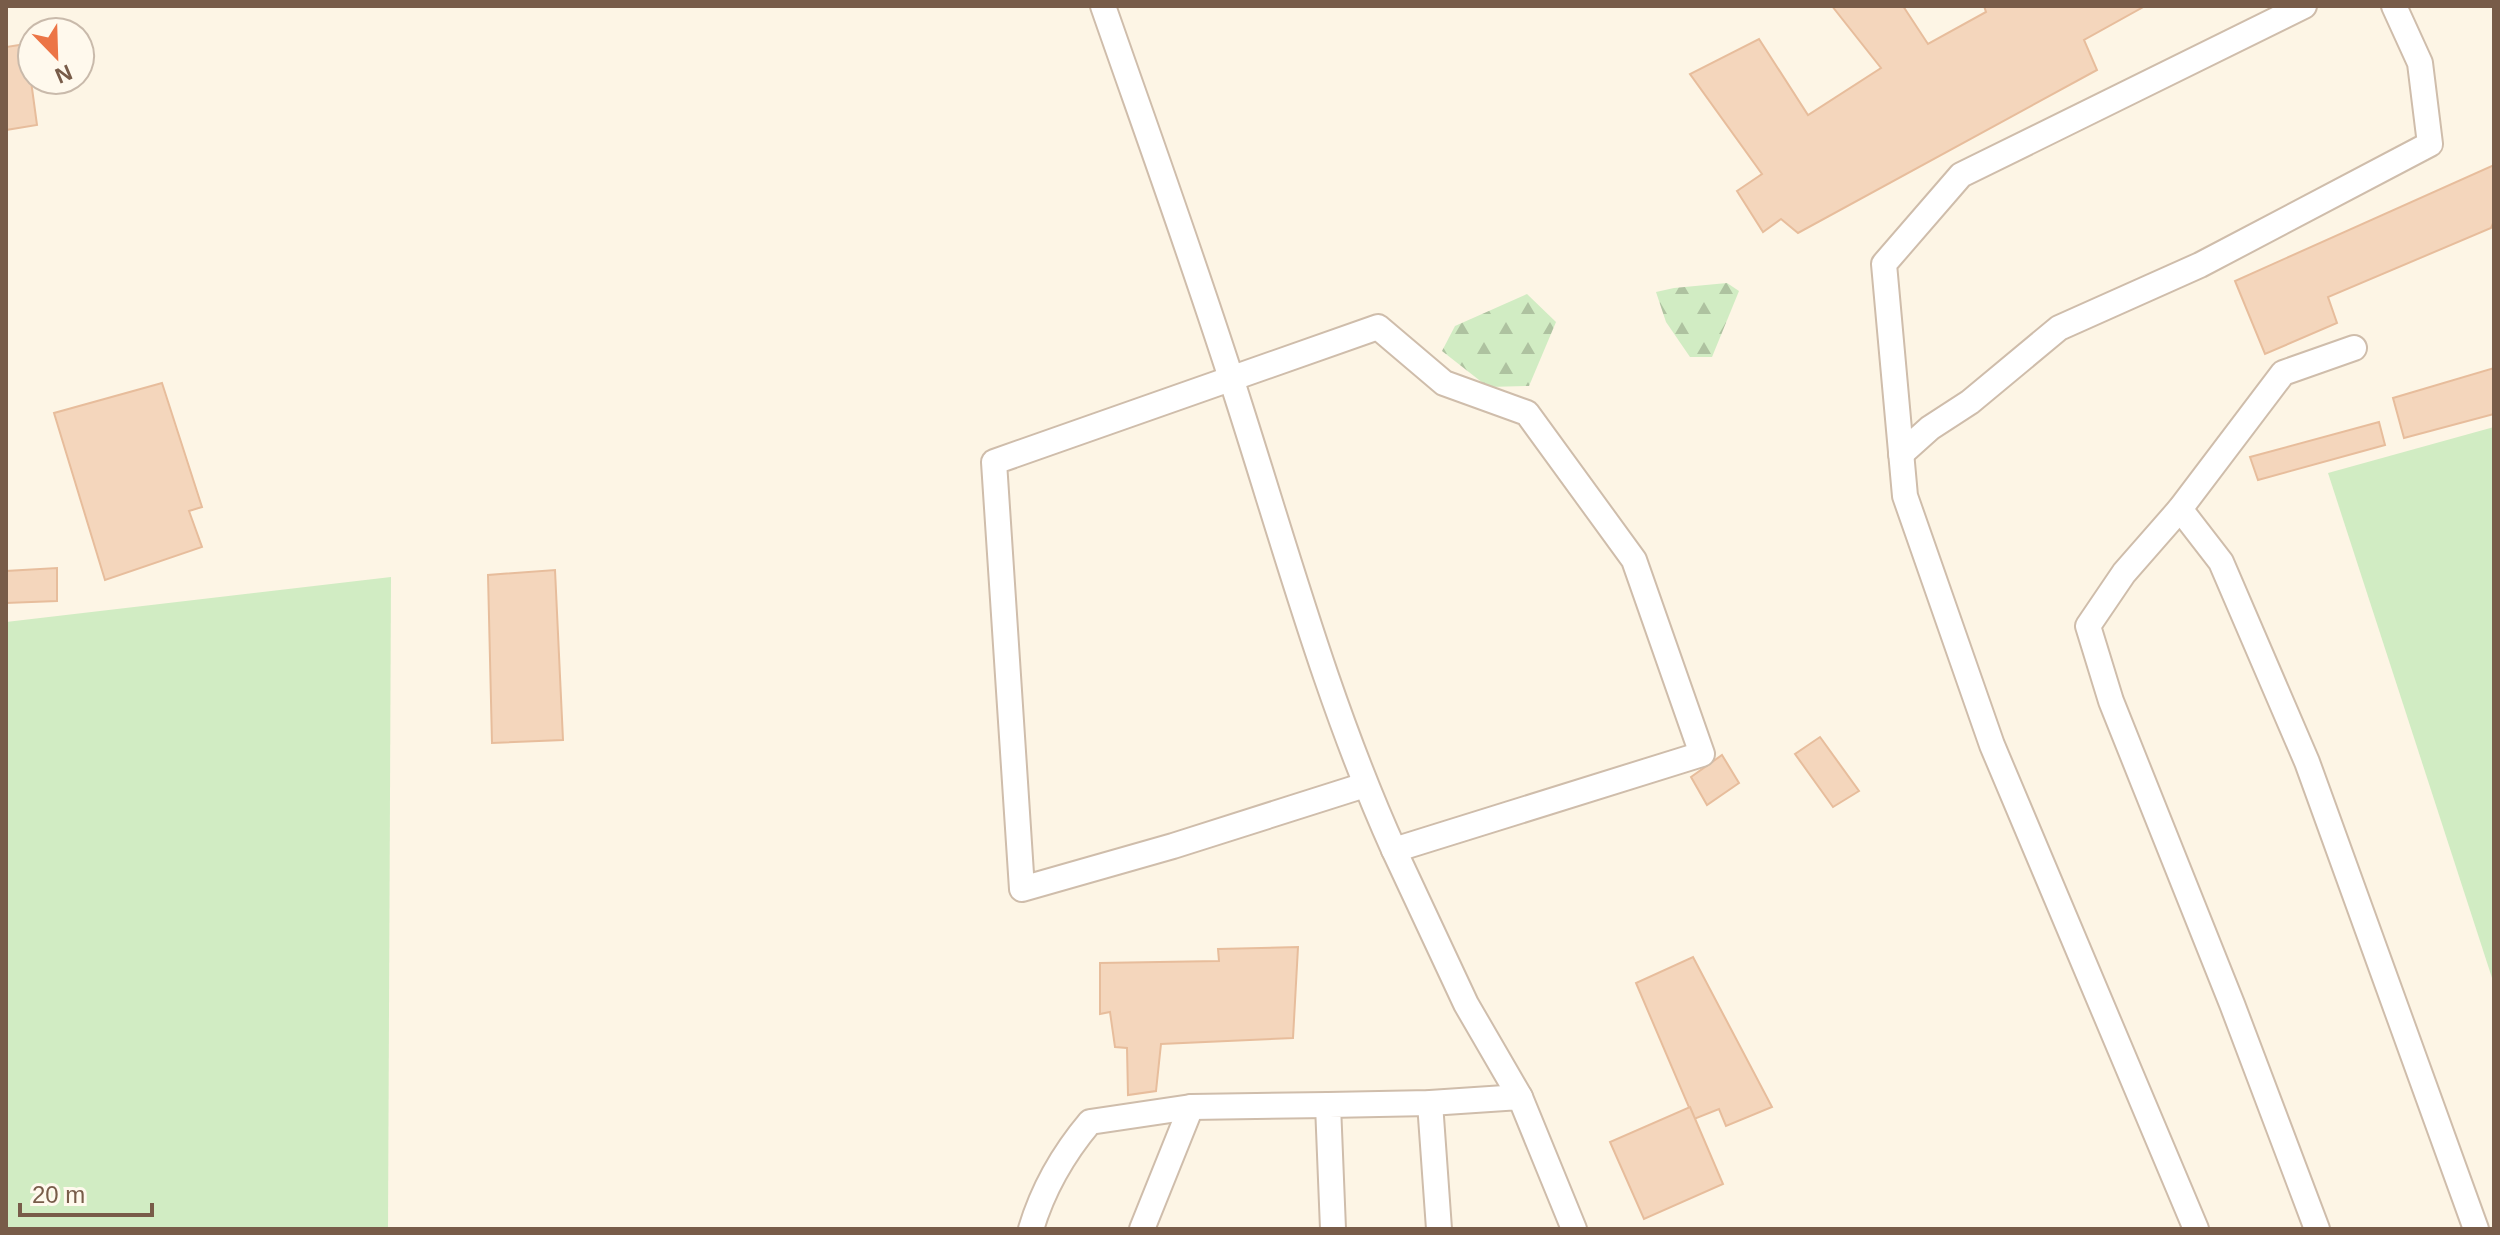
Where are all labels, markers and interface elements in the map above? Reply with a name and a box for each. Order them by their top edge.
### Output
north arrow [16,16,96,96]
text: N [51,59,76,89]
scale bar [20,1167,152,1217]
text: 20 m [32,1181,85,1208]

